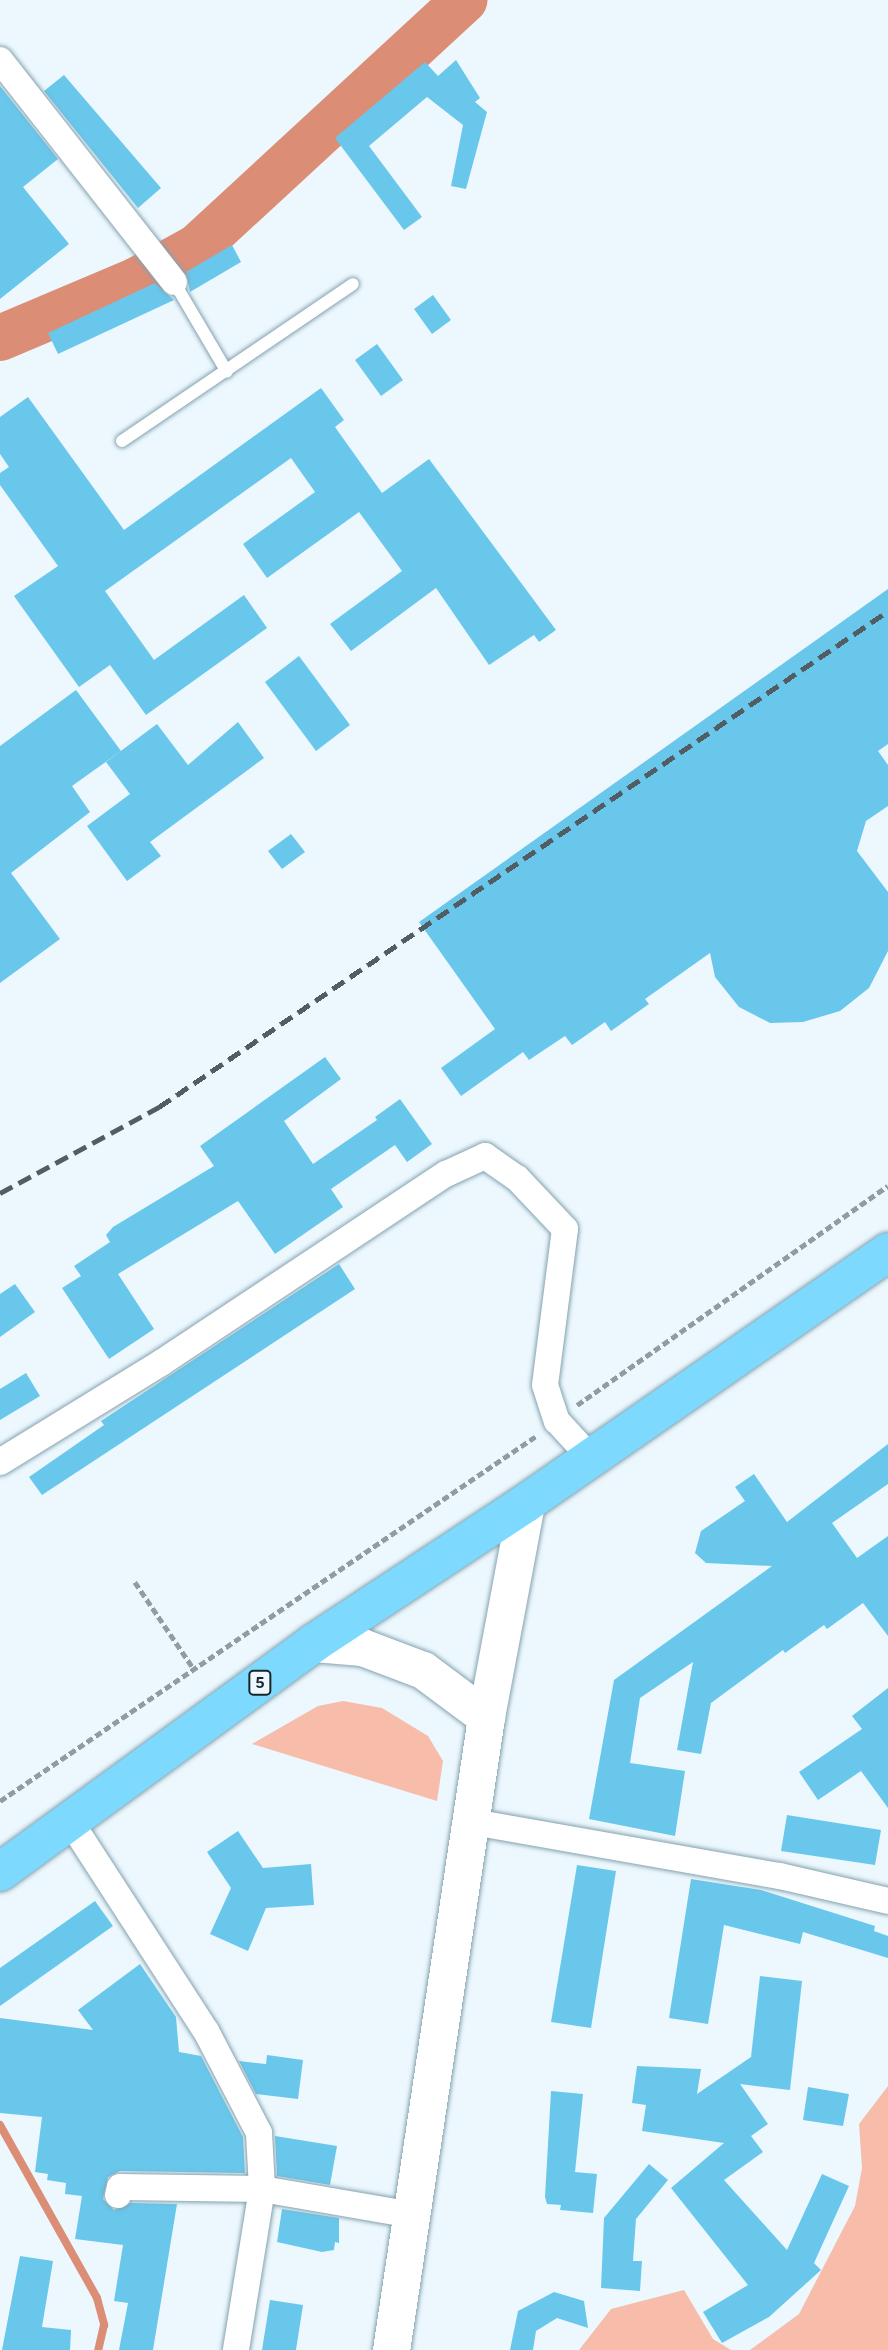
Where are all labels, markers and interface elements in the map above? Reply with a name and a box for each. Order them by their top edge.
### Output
road number: 5 [248,1670,272,1695]

